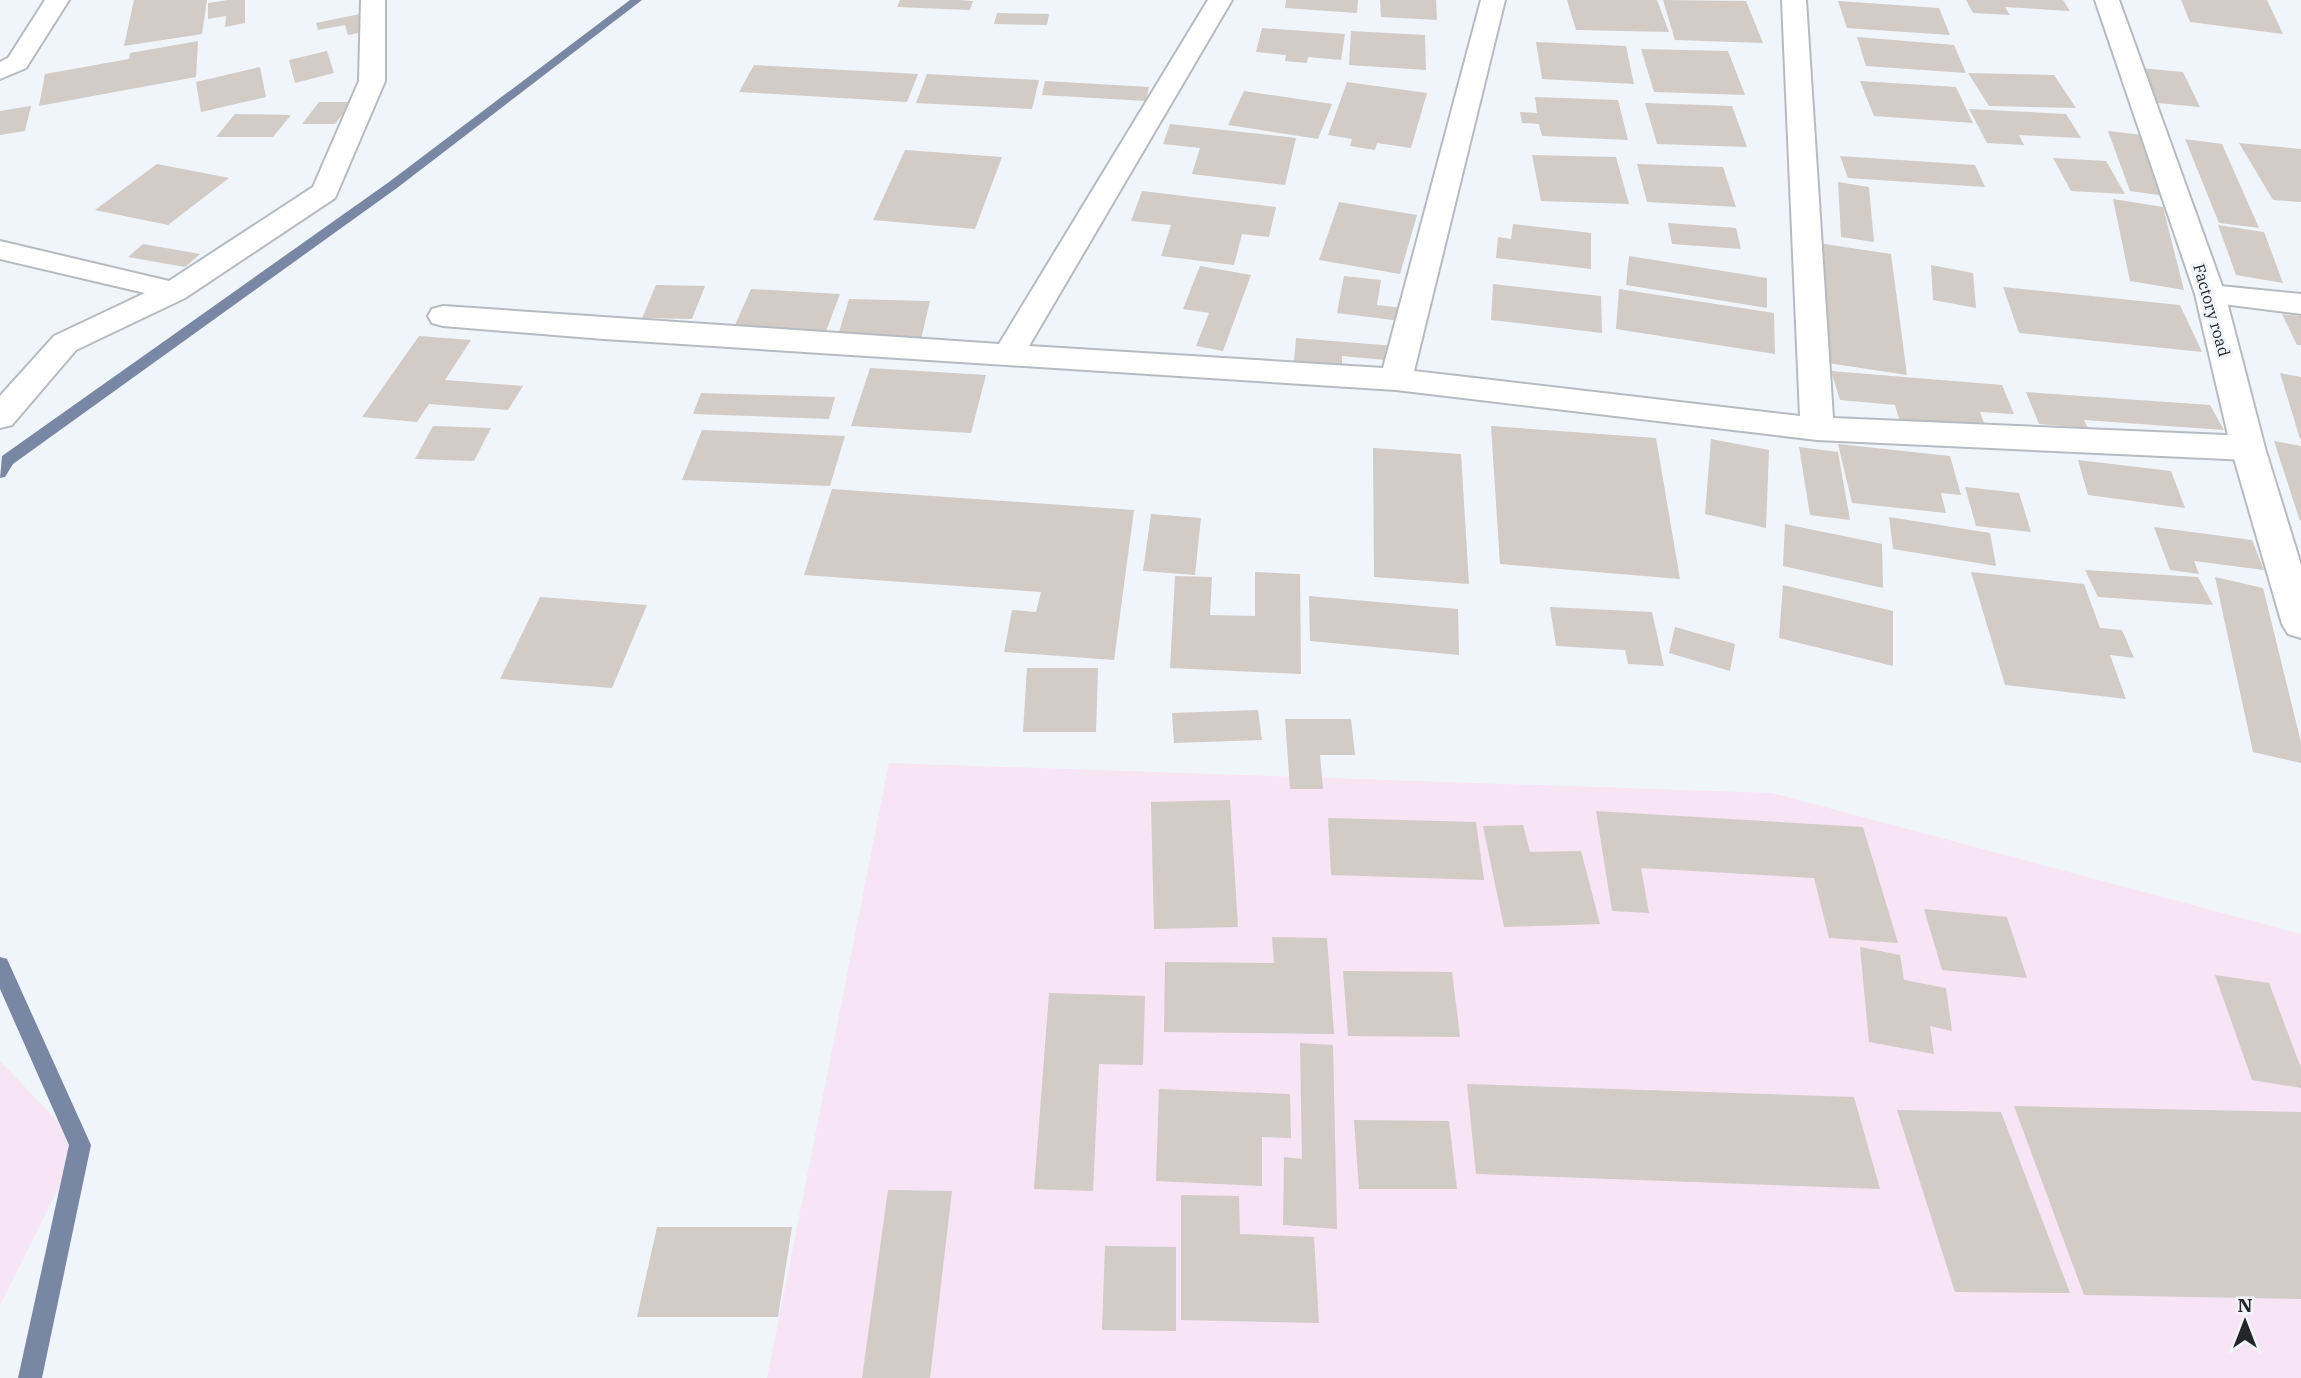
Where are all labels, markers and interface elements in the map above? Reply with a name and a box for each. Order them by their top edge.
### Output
street label: Factory road [2189,261,2235,359]
north arrow [2210,1287,2280,1357]
text: N [2237,1293,2253,1317]

